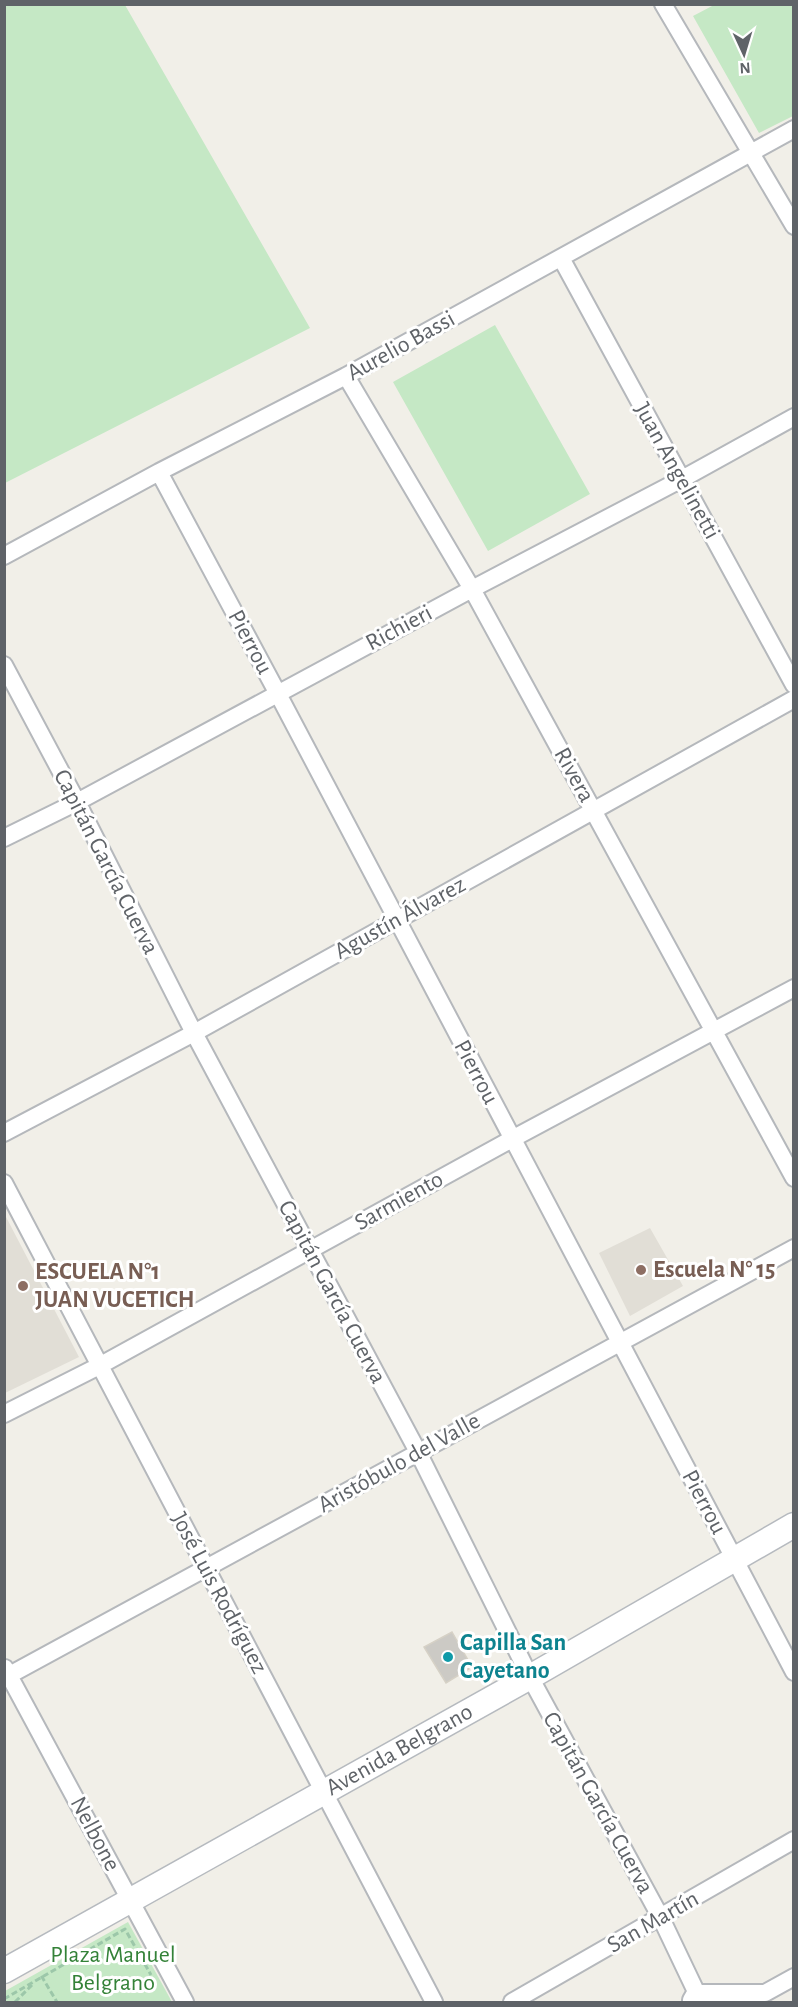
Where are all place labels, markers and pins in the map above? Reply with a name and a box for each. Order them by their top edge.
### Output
place label: Escuela N° 15 [653,1258,775,1282]
place label: ESCUELA N°1 JUAN VUCETICH [35,1260,194,1312]
marker: Escuela N° 15 [634,1263,648,1277]
marker: ESCUELA N°1 JUAN VUCETICH [16,1279,30,1293]
place label: Capilla San Cayetano [460,1631,566,1683]
marker: Capilla San Cayetano [441,1650,455,1664]

